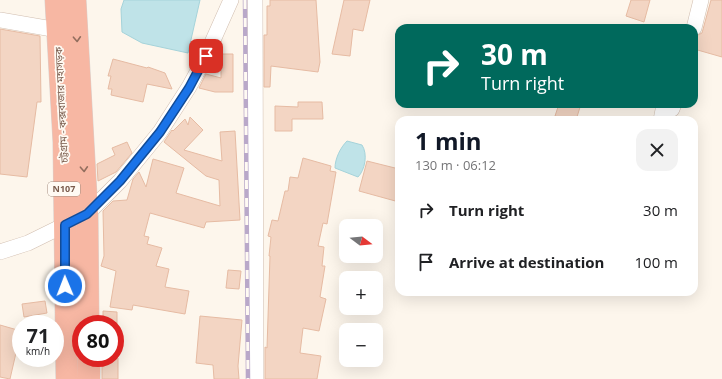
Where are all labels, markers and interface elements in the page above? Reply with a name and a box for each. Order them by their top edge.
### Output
text: 30 m [481,35,548,73]
one-way arrow [72,36,81,42]
pin [189,39,223,73]
icon: right [415,40,467,92]
icon: arrive [195,45,217,67]
street label: চট্টগ্রাম - কক্সবাজার মহাসড়ক [51,46,71,164]
text: Turn right [481,71,564,95]
text: 1 min [415,124,482,157]
button: close [636,129,678,171]
text: 130 m · 06:12 [415,156,496,174]
one-way arrow [80,166,89,172]
road number: N107 [48,182,80,196]
icon: right [415,199,437,221]
text: Turn right [449,200,524,220]
text: 30 m [643,200,678,220]
north arrow [339,219,383,263]
map controls [339,219,383,367]
icon: arrive [415,251,437,273]
text: Arrive at destination [449,252,604,272]
text: 100 m [634,252,678,272]
position arrow [44,265,86,307]
button: + [339,271,383,315]
speed limit sign: 80 [72,315,124,367]
text: 71 [27,322,49,349]
button: − [339,323,383,367]
text: km/h [26,344,50,358]

